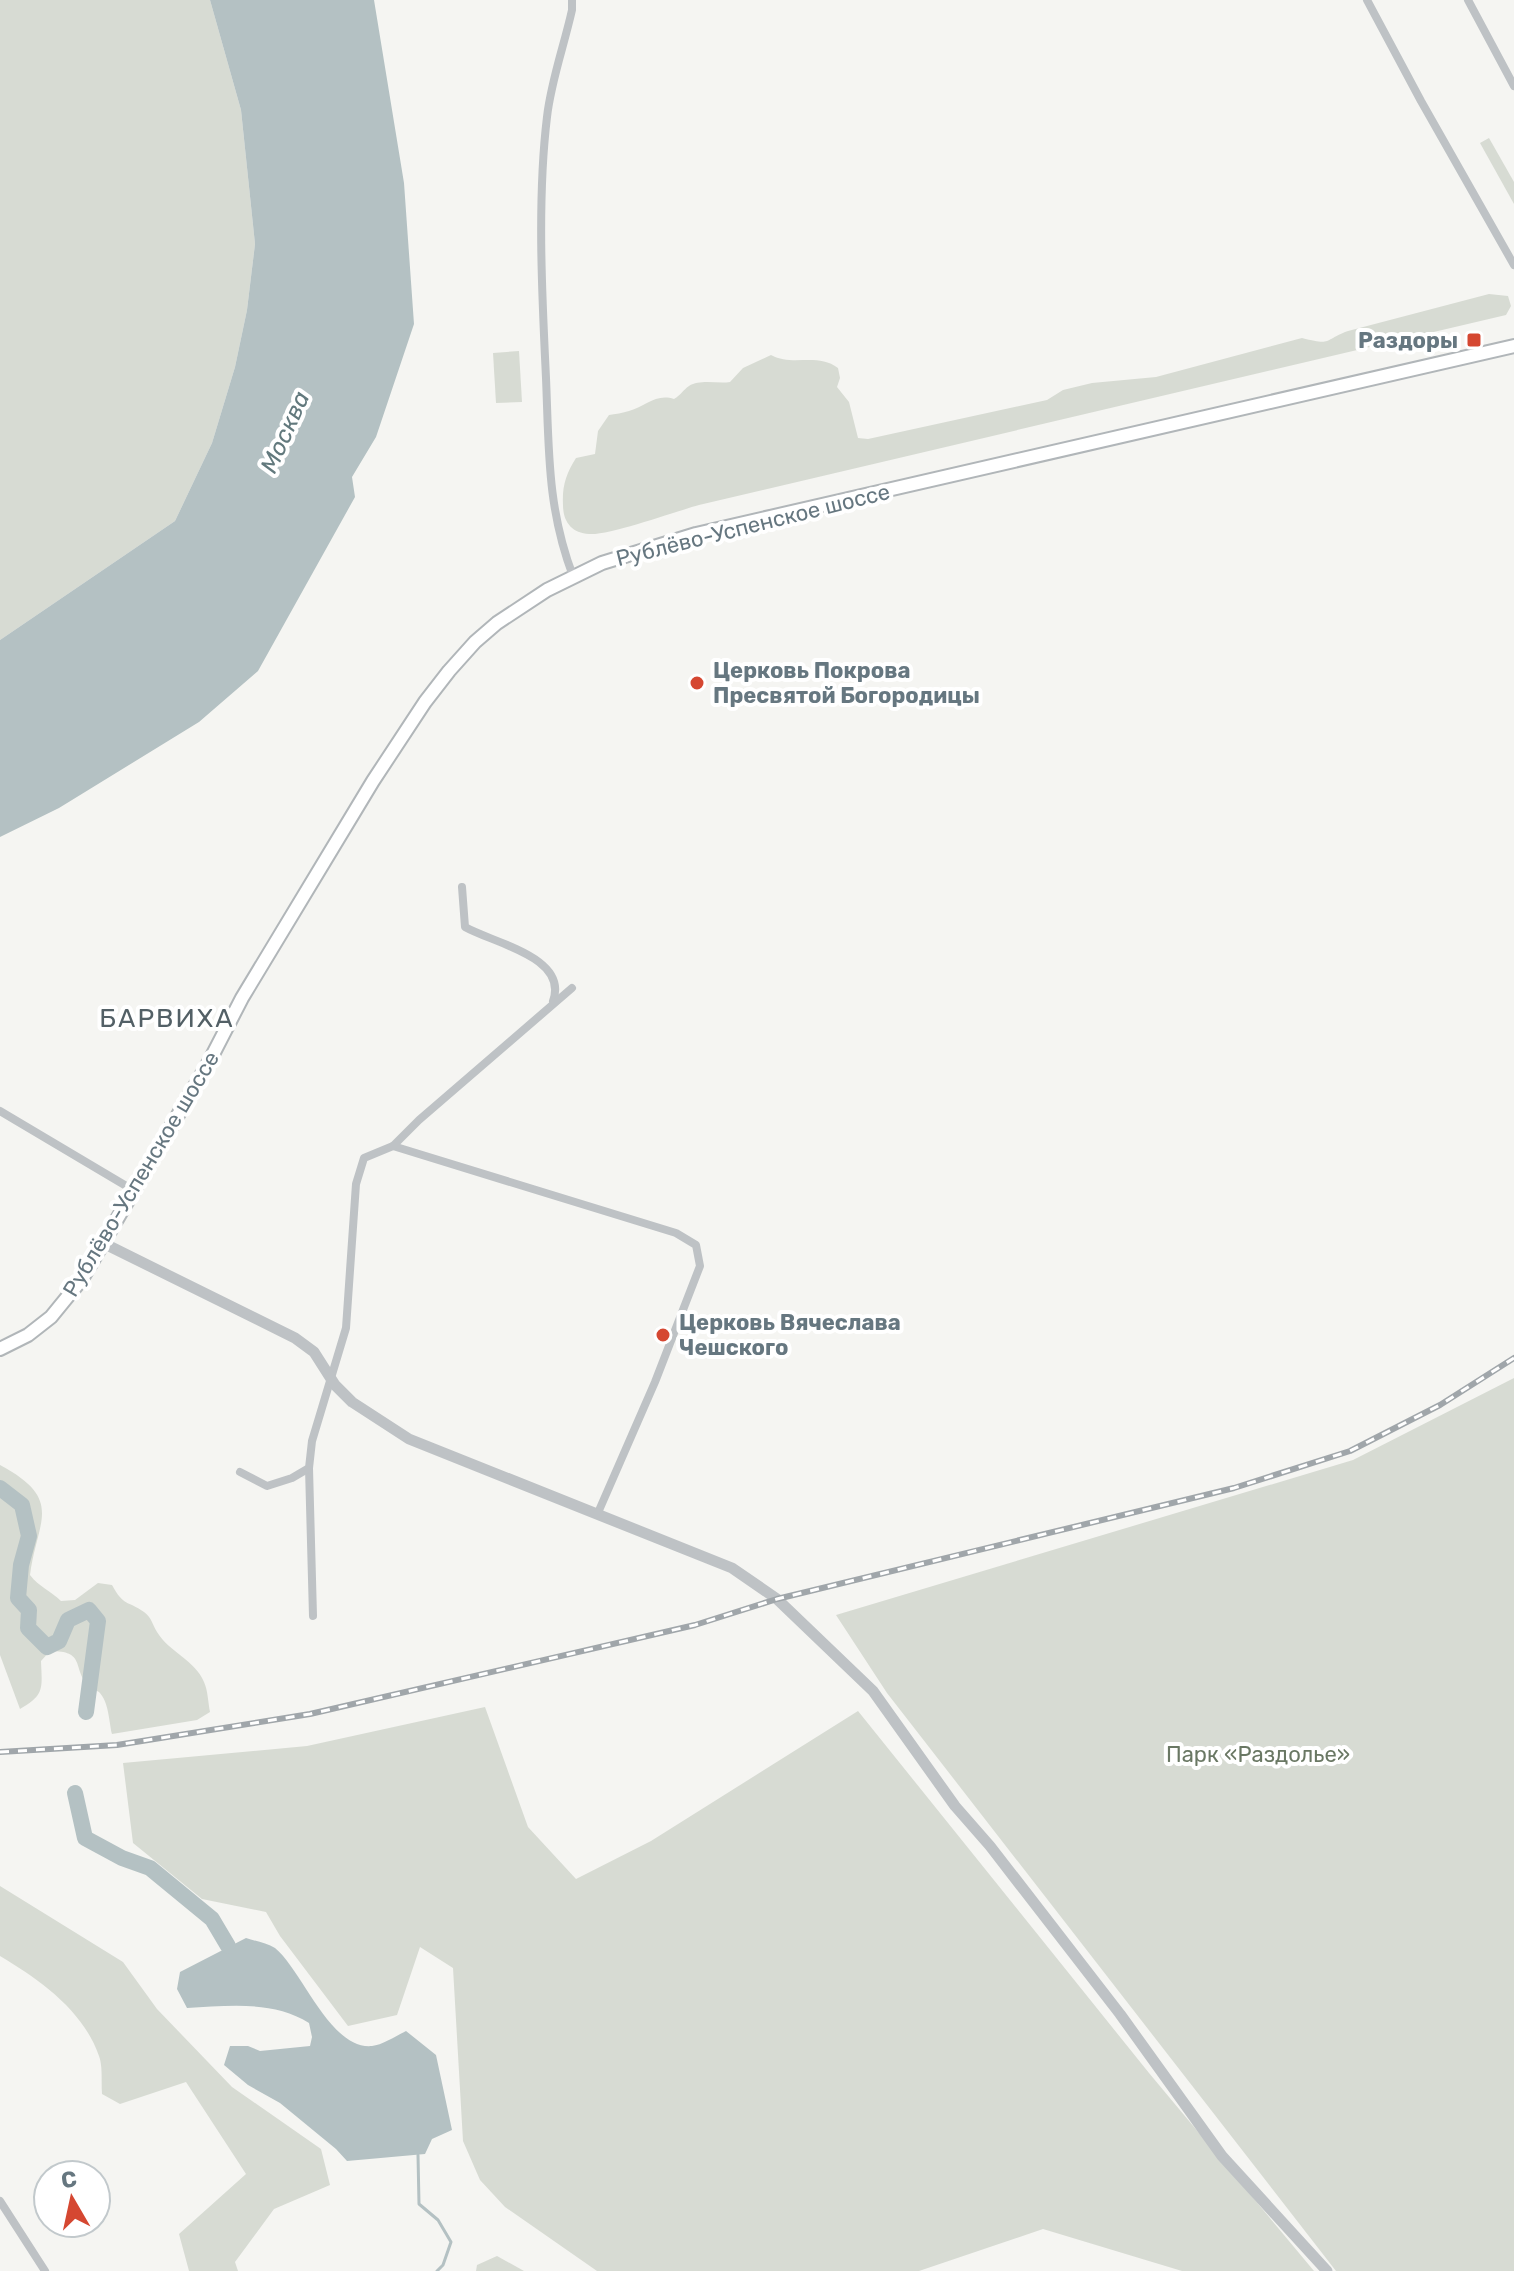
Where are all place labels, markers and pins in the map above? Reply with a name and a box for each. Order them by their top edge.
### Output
place label: Раздоры [1358,327,1458,354]
marker: Раздоры [1465,331,1483,349]
place label: Церковь Покрова Пресвятой Богородицы [713,657,980,709]
marker: Церковь Покрова Пресвятой Богородицы [688,674,706,692]
place label: Церковь Вячеслава Чешского [679,1309,901,1361]
marker: Церковь Вячеслава Чешского [654,1326,672,1344]

